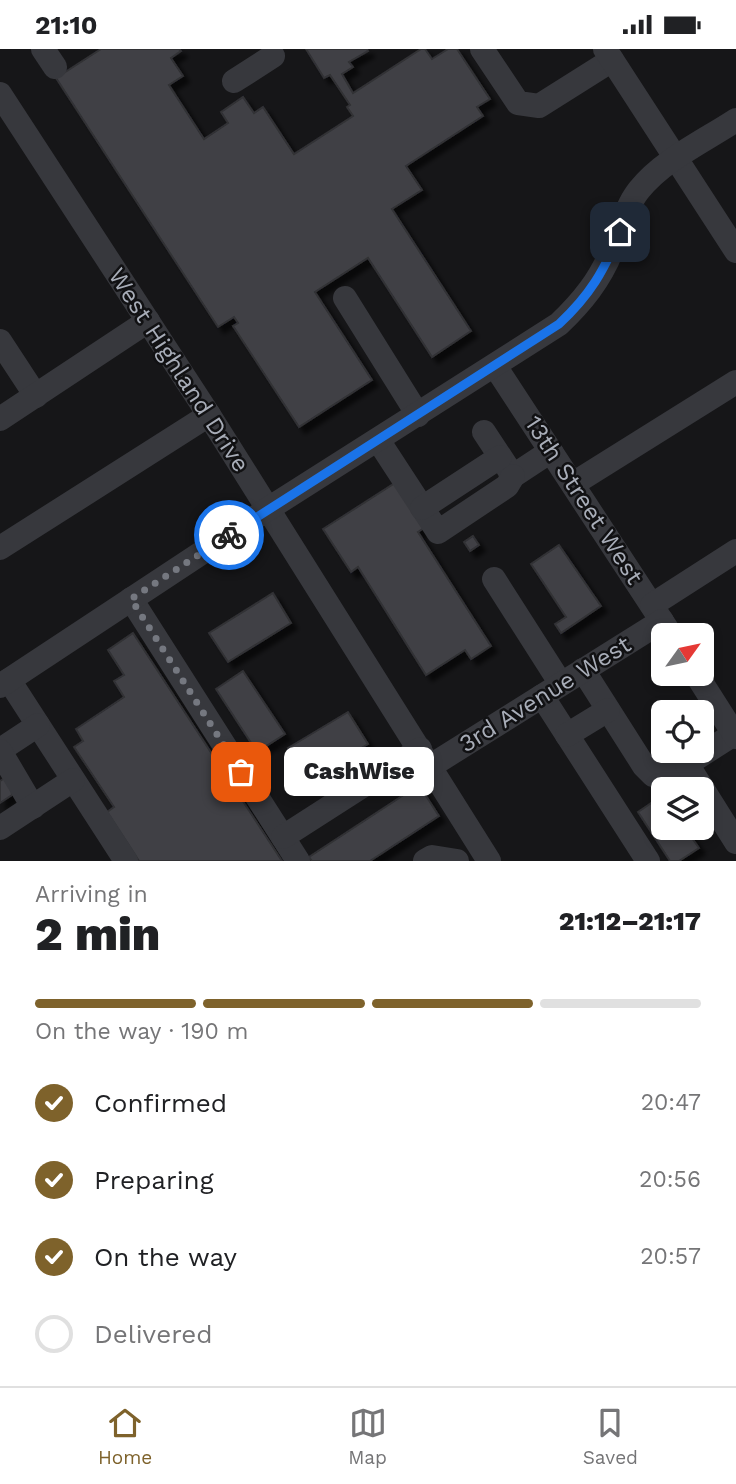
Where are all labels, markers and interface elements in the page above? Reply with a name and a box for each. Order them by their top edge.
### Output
text: 21:10 [35,10,98,40]
pin [590,202,650,262]
icon: home [601,213,639,251]
street label: West Highland Drive [103,263,255,477]
street label: 13th Street West [519,411,649,589]
courier [194,500,264,570]
icon: bike [210,516,248,554]
north arrow [651,623,714,686]
map controls [651,623,714,840]
street label: 3rd Avenue West [454,630,636,758]
button: locate [651,700,714,763]
pin [211,742,271,802]
callout: CashWise [283,747,434,797]
icon: bag [222,753,260,791]
text: CashWise [303,758,415,785]
button: layers [651,777,714,840]
text: Arriving in [35,881,148,908]
text: 21:12–21:17 [559,906,701,936]
text: 2 min [35,907,160,961]
text: On the way · 190 m [35,1018,248,1045]
icon: check [35,1084,73,1122]
text: Confirmed [94,1088,227,1118]
text: 20:47 [641,1089,701,1116]
icon: check [35,1161,73,1199]
text: Preparing [94,1165,214,1195]
text: 20:56 [639,1166,701,1193]
icon: check [35,1238,73,1276]
text: On the way [94,1242,237,1272]
text: 20:57 [640,1243,701,1270]
text: Delivered [94,1319,213,1349]
tab: Home [98,1404,152,1469]
tab: Map [348,1404,387,1469]
tab: Saved [583,1404,638,1469]

